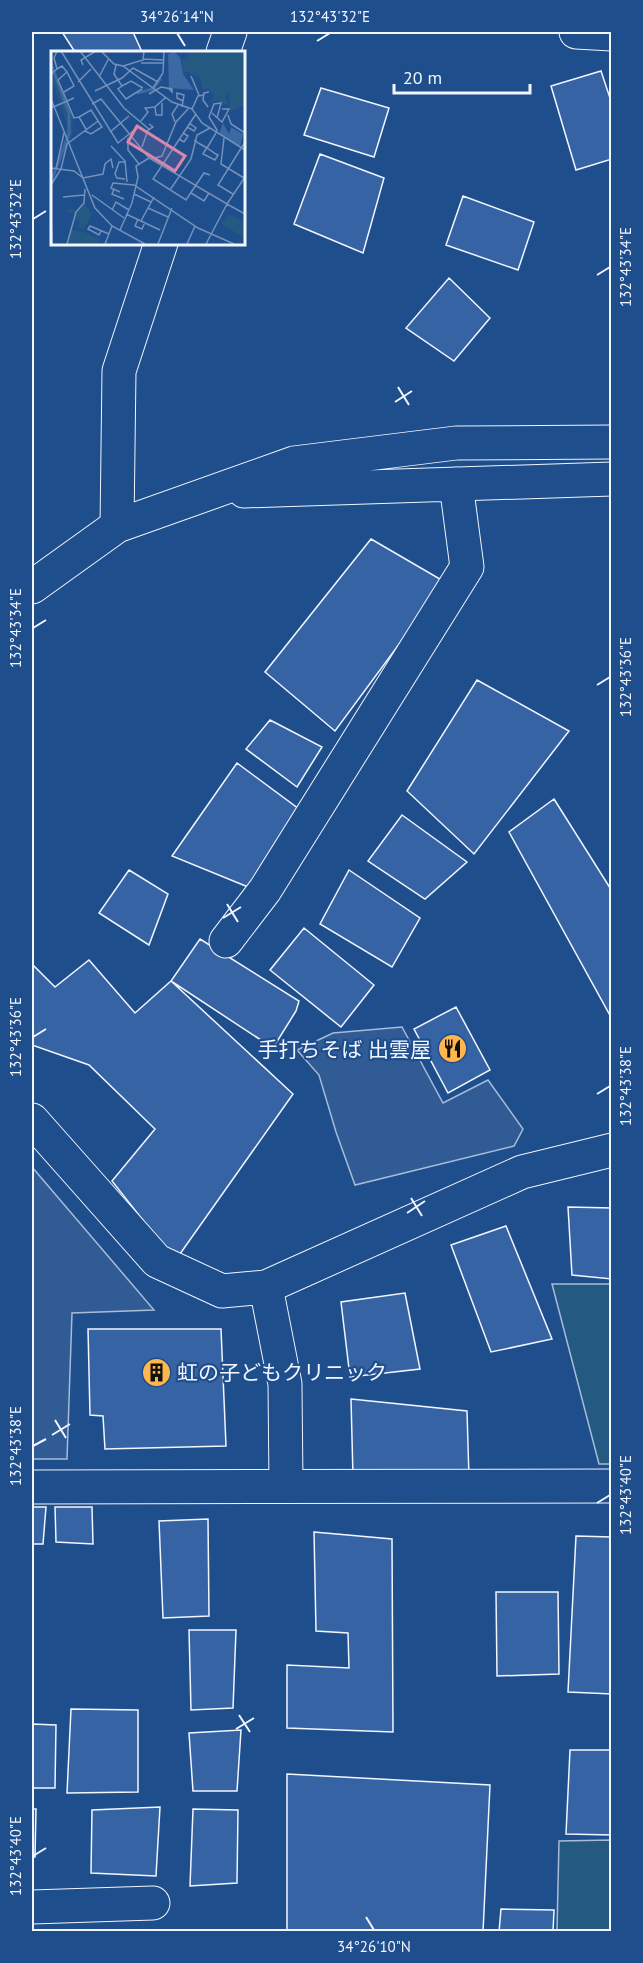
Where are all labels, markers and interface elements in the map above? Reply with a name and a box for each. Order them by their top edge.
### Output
text: 34°26'14"N [140,7,214,26]
text: 132°43'32"E [290,7,370,26]
inset map [51,51,244,244]
scale bar [394,57,530,95]
text: 20 m [403,66,442,89]
text: 132°43'32"E [6,179,25,259]
text: 132°43'34"E [616,227,635,307]
text: 132°43'34"E [6,588,25,668]
text: 132°43'36"E [616,637,635,717]
text: 132°43'36"E [6,997,25,1077]
restaurant icon: 手打ちそば 出雲屋 [436,1033,468,1065]
place label: 手打ちそば 出雲屋 [257,1036,431,1063]
text: 132°43'38"E [616,1046,635,1126]
building icon: 虹の子どもクリニック [140,1356,172,1388]
place label: 虹の子どもクリニック [177,1359,387,1386]
text: 132°43'38"E [6,1406,25,1486]
text: 132°43'40"E [616,1455,635,1535]
text: 132°43'40"E [6,1816,25,1896]
text: 34°26'10"N [337,1937,411,1956]

